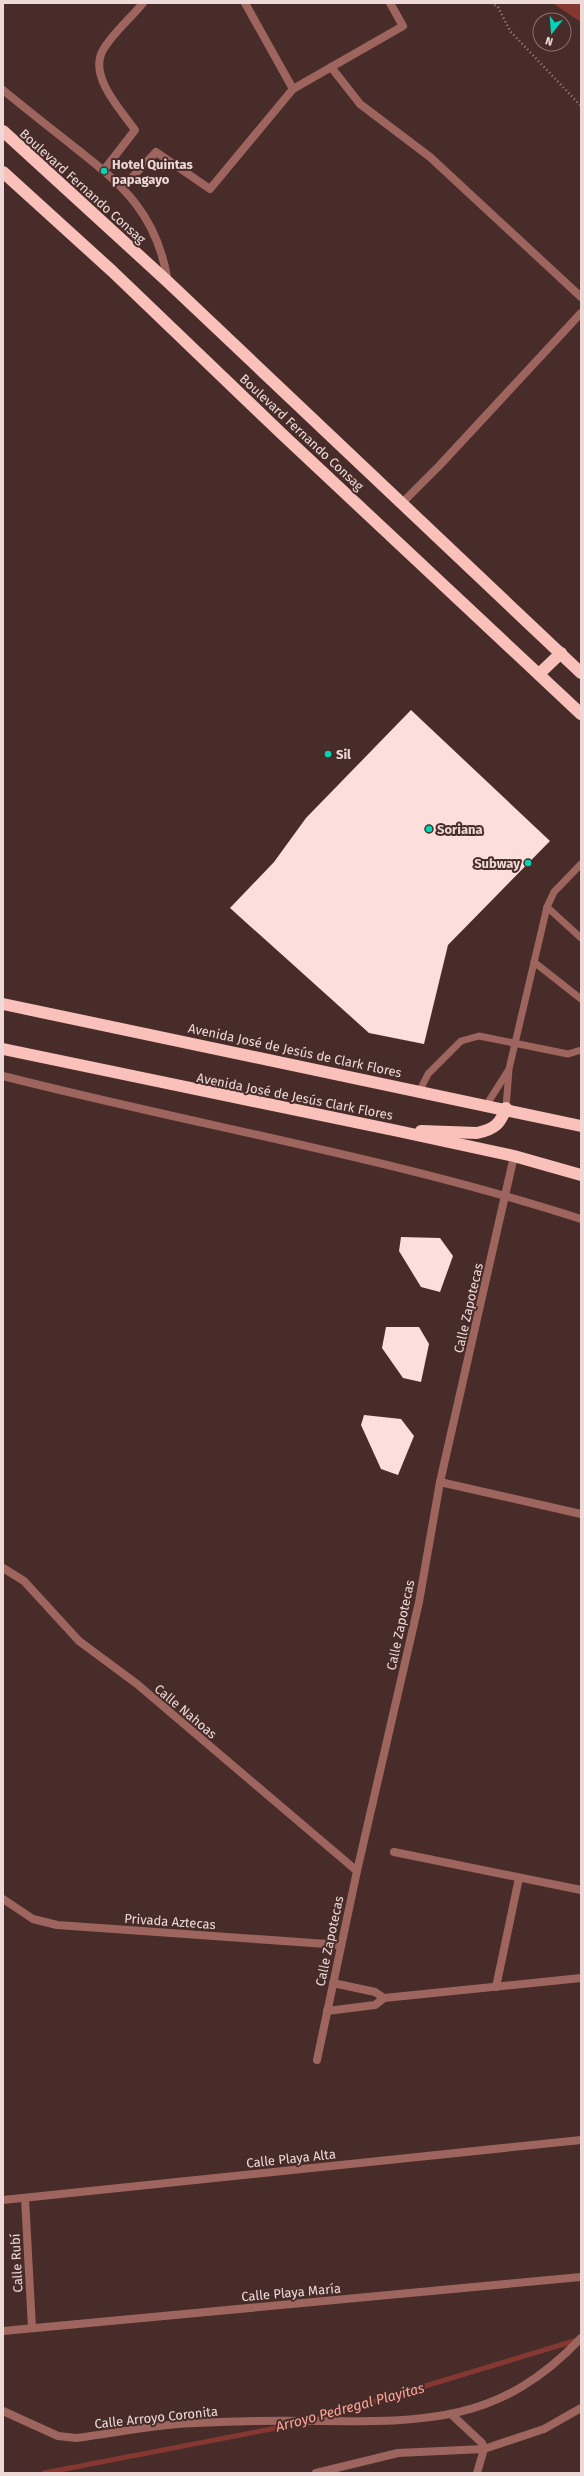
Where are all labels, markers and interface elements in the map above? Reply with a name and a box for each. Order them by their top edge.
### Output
north arrow [532,12,572,52]
text: N [544,34,555,48]
street label: Boulevard Fernando Consag [17,126,149,247]
place label: Hotel Quintas papagayo [112,157,194,187]
marker: Hotel Quintas papagayo [99,166,109,176]
street label: Boulevard Fernando Consag [237,371,367,494]
place label: Sil [336,747,351,762]
marker: Sil [323,749,333,759]
place label: Soriana [437,822,483,837]
marker: Soriana [424,824,434,834]
place label: Subway [474,856,520,871]
marker: Subway [523,858,533,868]
street label: Avenida José de Jesús de Clark Flores [187,1021,403,1080]
street label: Avenida José de Jesús Clark Flores [196,1070,394,1123]
street label: Calle Zapotecas [451,1262,486,1355]
street label: Calle Zapotecas [384,1579,417,1672]
street label: Calle Nahoas [152,1681,220,1742]
street label: Calle Zapotecas [313,1895,346,1988]
street label: Privada Aztecas [124,1911,216,1932]
street label: Calle Playa Alta [246,2146,337,2171]
street label: Calle Rubí [7,2233,26,2293]
street label: Calle Playa María [241,2281,341,2304]
water label: Arroyo Pedregal Playitas [273,2379,427,2436]
street label: Calle Arroyo Coronita [94,2404,218,2431]

